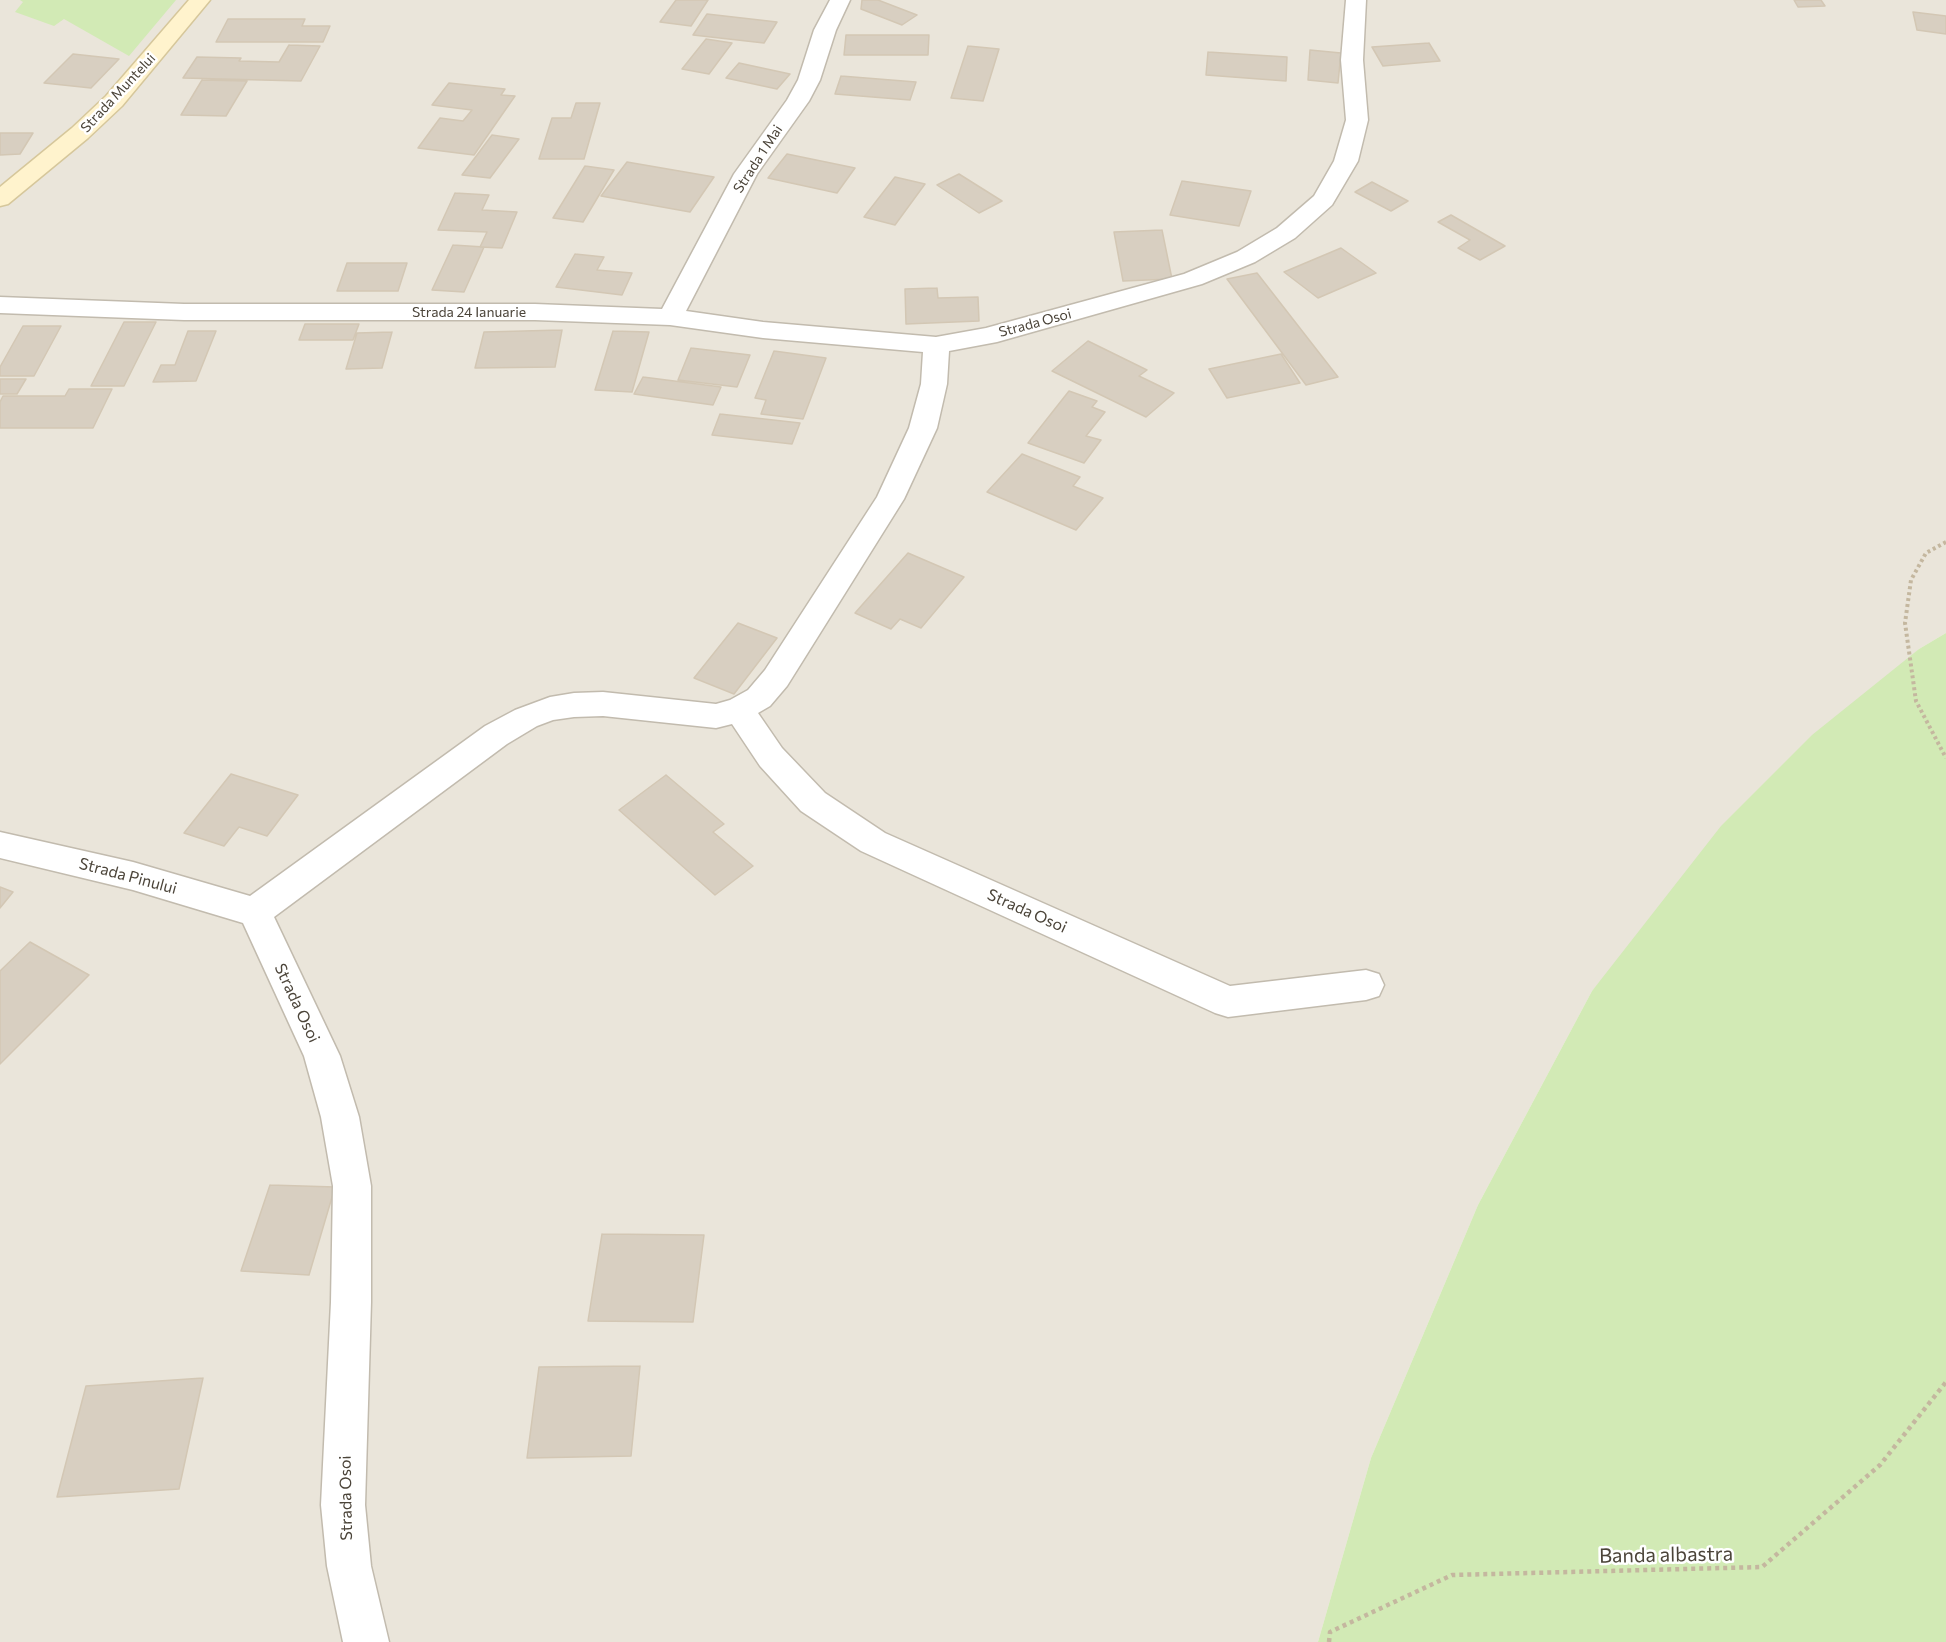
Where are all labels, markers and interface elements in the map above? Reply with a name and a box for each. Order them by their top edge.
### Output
street label: Strada Muntelui [77,50,159,136]
street label: Strada 1 Mai [730,122,786,196]
street label: Strada 24 Ianuarie [412,304,526,320]
street label: Strada Osoi [997,305,1073,341]
street label: Strada Pinului [77,854,179,898]
street label: Strada Osoi [984,885,1070,937]
street label: Strada Osoi [270,960,324,1046]
street label: Strada Osoi [336,1455,356,1541]
street label: Banda albastra [1599,1542,1733,1568]

